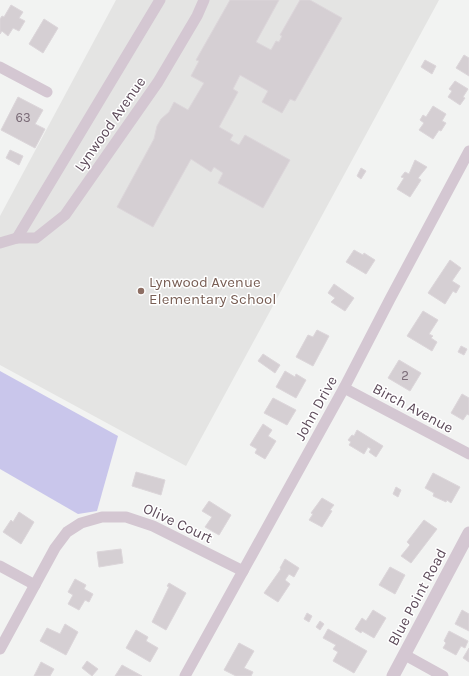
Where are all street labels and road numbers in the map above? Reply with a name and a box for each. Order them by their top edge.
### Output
street label: Lynwood Avenue [71,73,149,175]
street label: John Drive [291,373,341,443]
street label: Birch Avenue [370,379,456,437]
street label: Olive Court [140,499,216,547]
street label: Blue Point Road [384,545,450,649]

